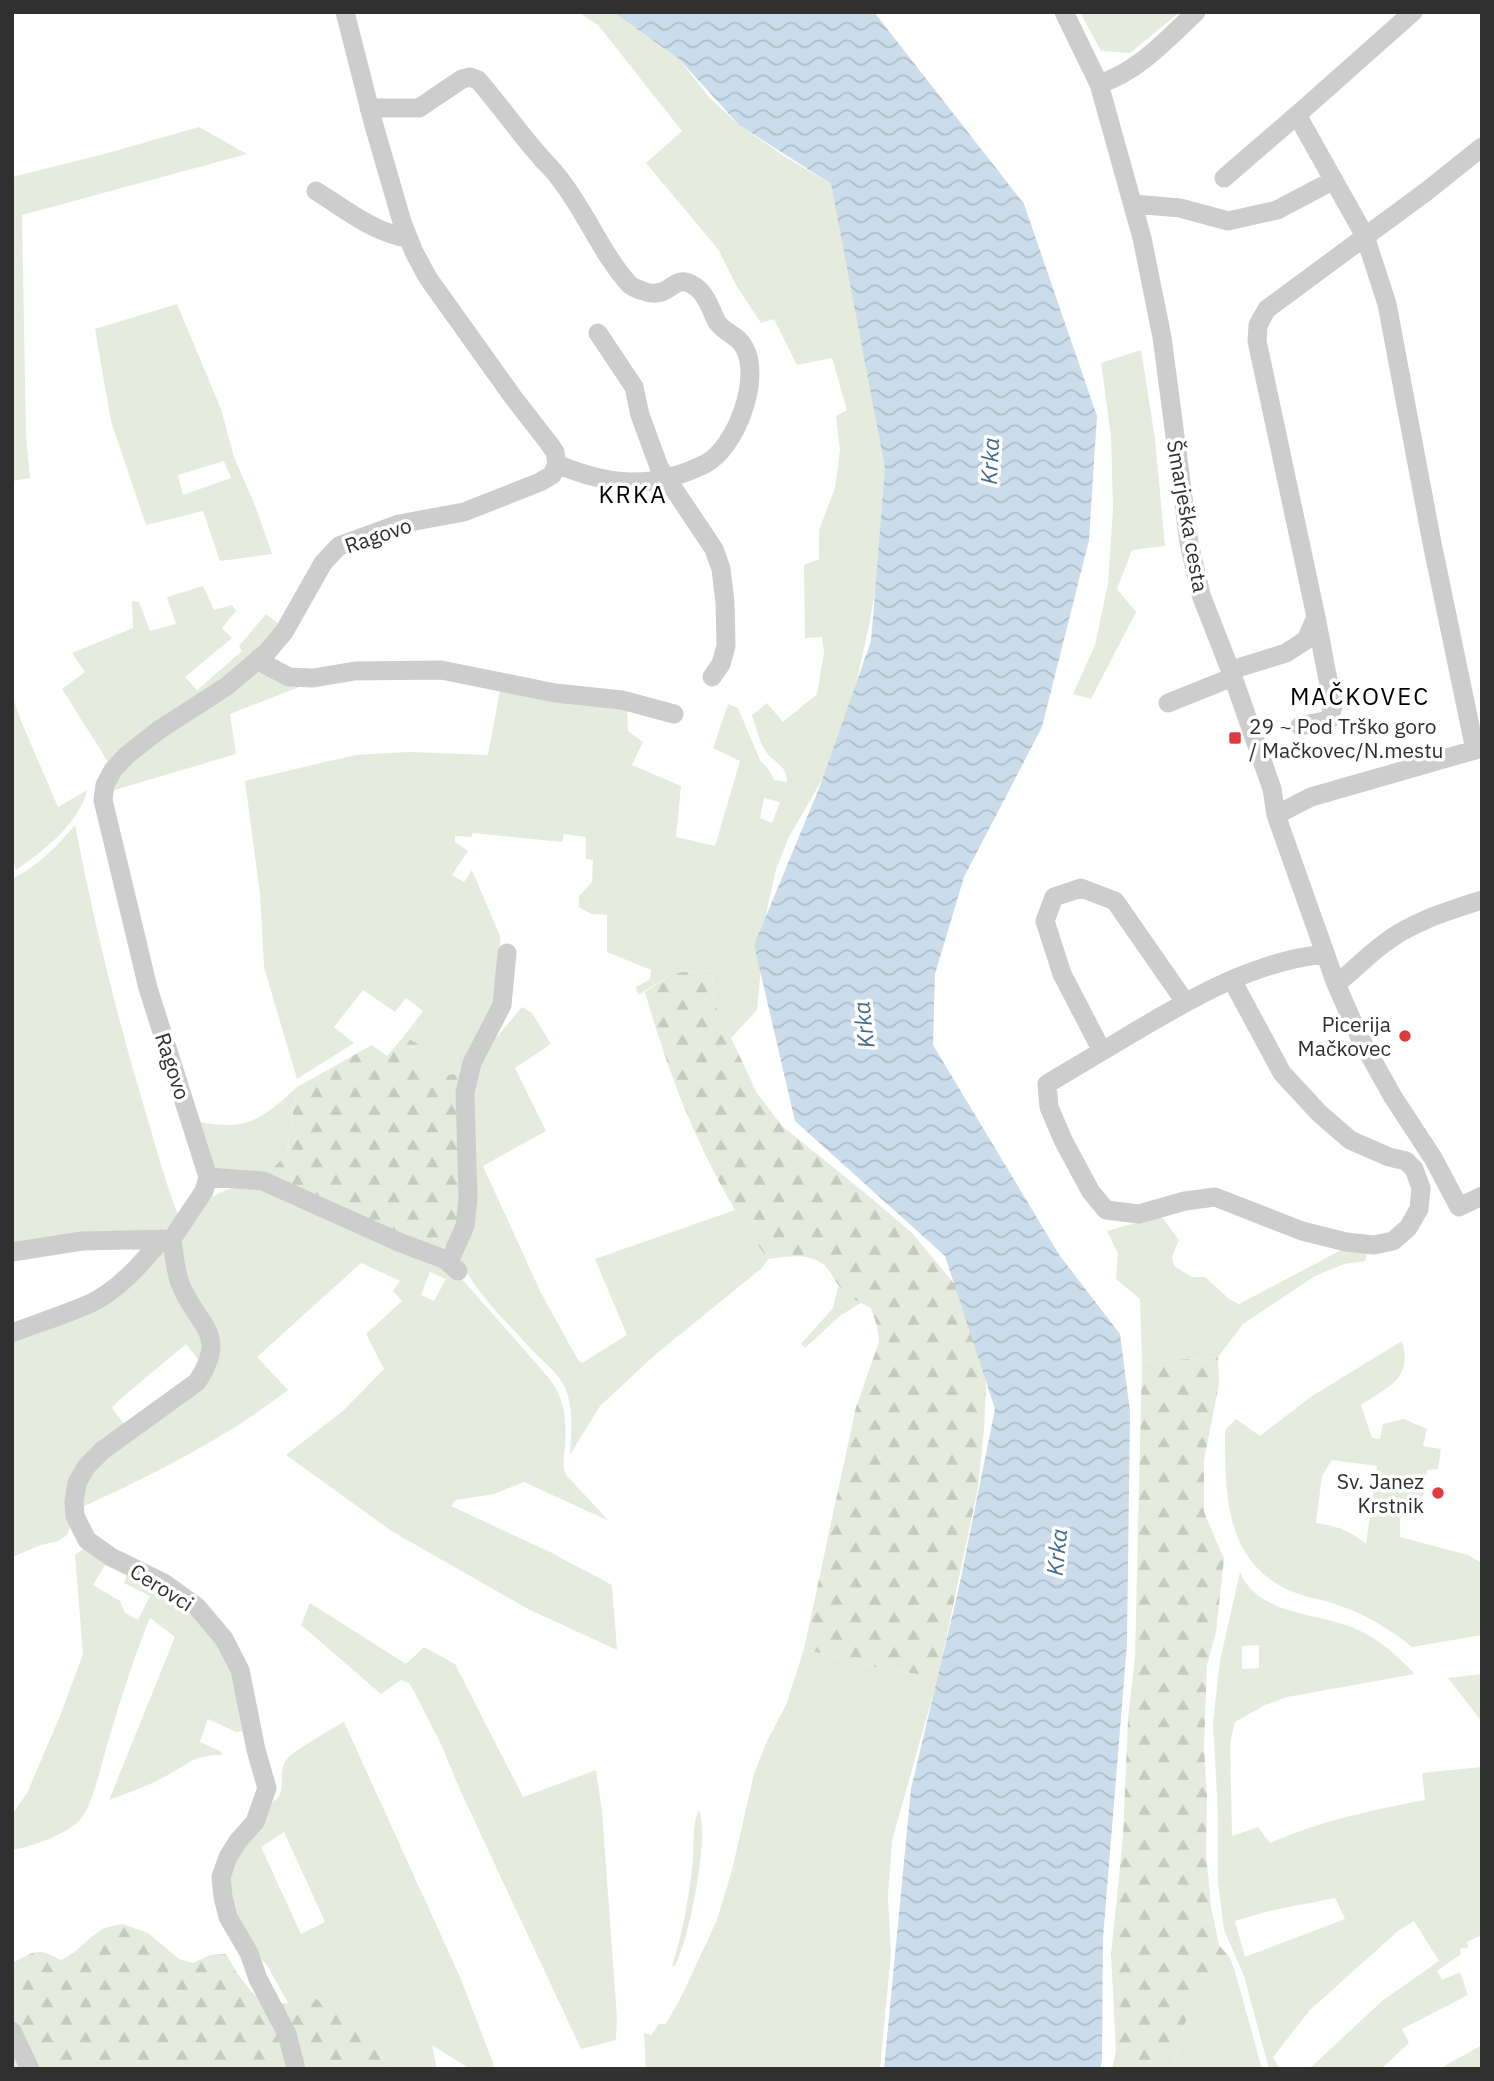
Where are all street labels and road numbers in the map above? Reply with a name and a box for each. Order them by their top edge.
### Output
street label: Šmarješka cesta [1161,438,1215,594]
street label: Ragovo [341,511,415,559]
street label: Ragovo [149,1029,197,1103]
street label: Cerovci [125,1557,199,1617]

